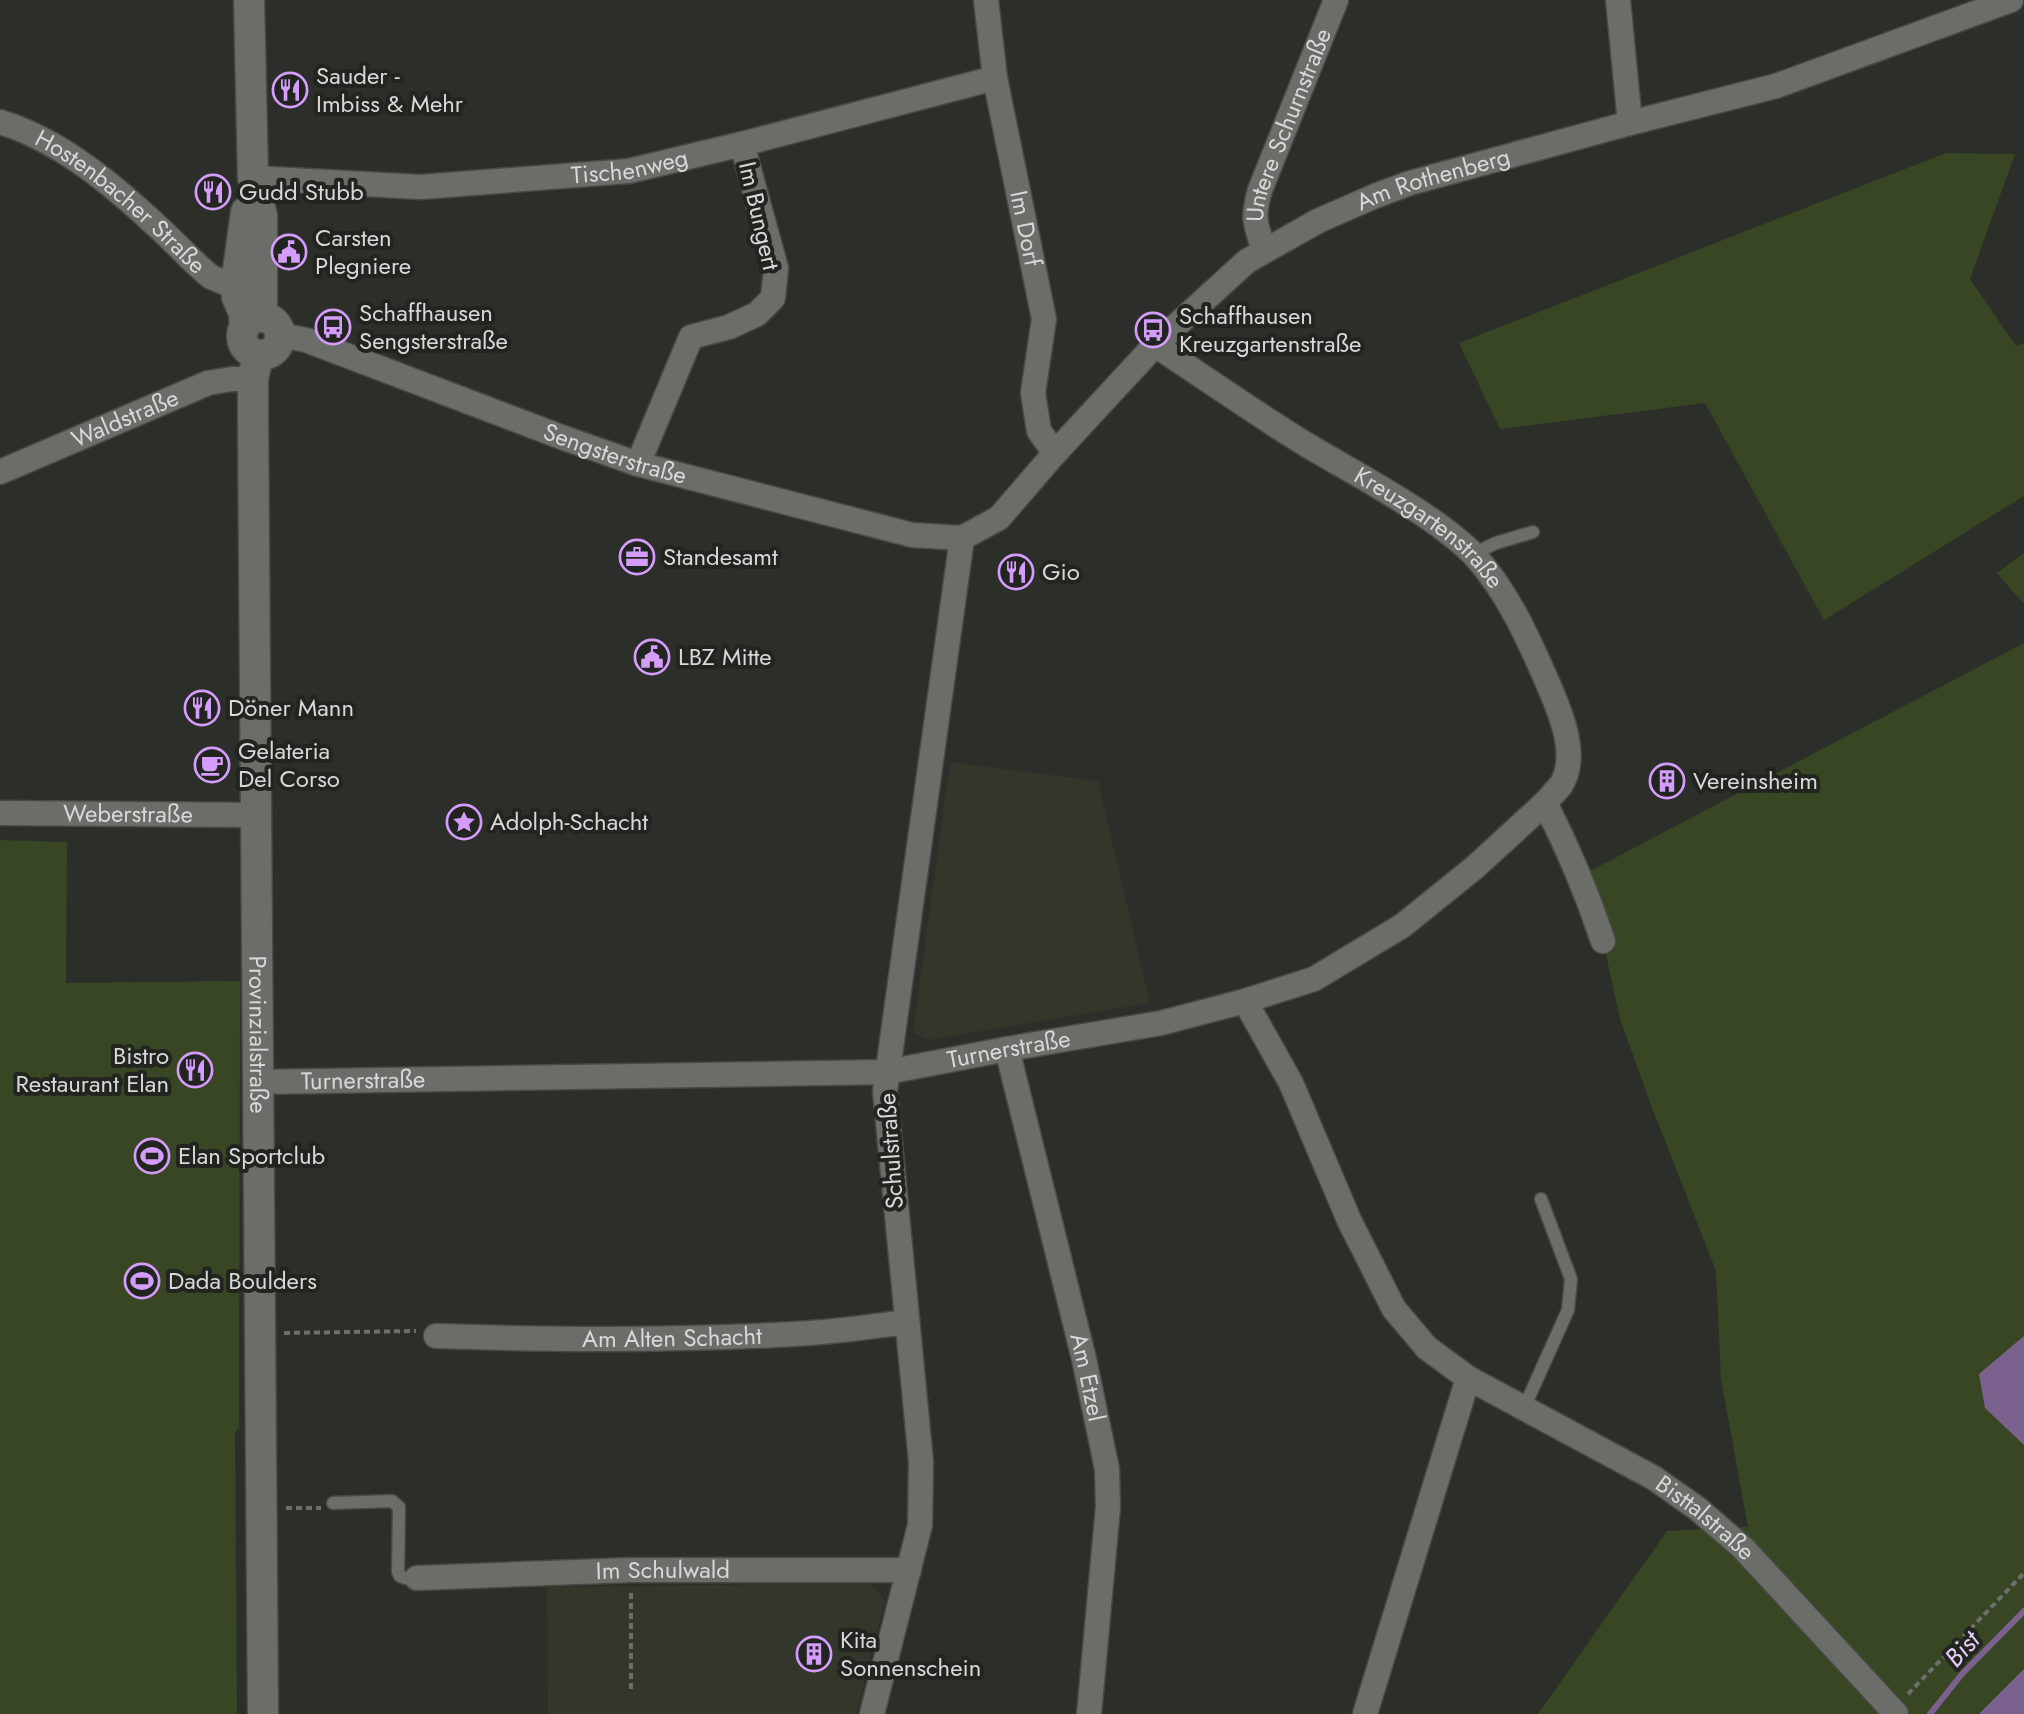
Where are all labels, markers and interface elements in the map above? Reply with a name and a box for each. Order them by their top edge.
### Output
street label: Untere Schurnstraße [1237,23,1340,222]
place label: Sauder - Imbiss & Mehr [316,58,464,121]
restaurant icon: Sauder - Imbiss & Mehr [271,71,309,109]
street label: Hostenbacher Straße [29,121,214,282]
street label: Am Rothenberg [1350,139,1514,219]
street label: Tischenweg [570,140,691,192]
street label: Im Bungert [730,158,789,274]
restaurant icon: Gudd Stubb [194,173,232,211]
place label: Gudd Stubb [239,174,364,209]
street label: Im Dorf [1001,187,1051,270]
place label: Carsten Plegniere [315,220,411,283]
public building icon: Carsten Plegniere [270,233,308,271]
place label: Schaffhausen Sengsterstraße [359,295,508,358]
place label: Schaffhausen Kreuzgartenstraße [1179,298,1361,361]
bus stop icon: Schaffhausen Sengsterstraße [314,308,352,346]
bus stop icon: Schaffhausen Kreuzgartenstraße [1134,311,1172,349]
street label: Waldstraße [66,380,184,456]
street label: Sengsterstraße [538,414,691,493]
street label: Kreuzgartenstraße [1348,458,1513,595]
office icon: Standesamt [618,538,656,576]
place label: Standesamt [663,539,778,574]
restaurant icon: Gio [997,553,1035,591]
place label: Gio [1042,554,1080,589]
public building icon: LBZ Mitte [633,638,671,676]
place label: LBZ Mitte [678,639,772,674]
restaurant icon: Döner Mann [183,689,221,727]
place label: Döner Mann [228,690,354,725]
place label: Gelateria Del Corso [238,733,340,796]
cafe icon: Gelateria Del Corso [193,746,231,784]
building icon: Vereinsheim [1648,762,1686,800]
place label: Vereinsheim [1693,763,1818,798]
street label: Weberstraße [63,795,193,832]
place icon: Adolph-Schacht [445,803,483,841]
place label: Adolph-Schacht [490,804,648,839]
street label: Provinzialstraße [240,955,276,1114]
street label: Turnerstraße [944,1021,1073,1077]
place label: Bistro Restaurant Elan [15,1038,169,1101]
restaurant icon: Bistro Restaurant Elan [176,1051,214,1089]
street label: Turnerstraße [300,1061,425,1098]
street label: Schulstraße [869,1092,912,1210]
sports icon: Elan Sportclub [133,1137,171,1175]
place label: Elan Sportclub [178,1138,325,1173]
sports icon: Dada Boulders [123,1262,161,1300]
place label: Dada Boulders [168,1263,317,1298]
street label: Am Alten Schacht [582,1318,763,1356]
street label: Am Etzel [1061,1329,1115,1424]
street label: Bisttalstraße [1649,1466,1764,1568]
street label: Im Schulwald [595,1552,730,1588]
water label: Bist [1936,1621,1990,1675]
place label: Kita Sonnenschein [840,1622,981,1685]
building icon: Kita Sonnenschein [795,1635,833,1673]

